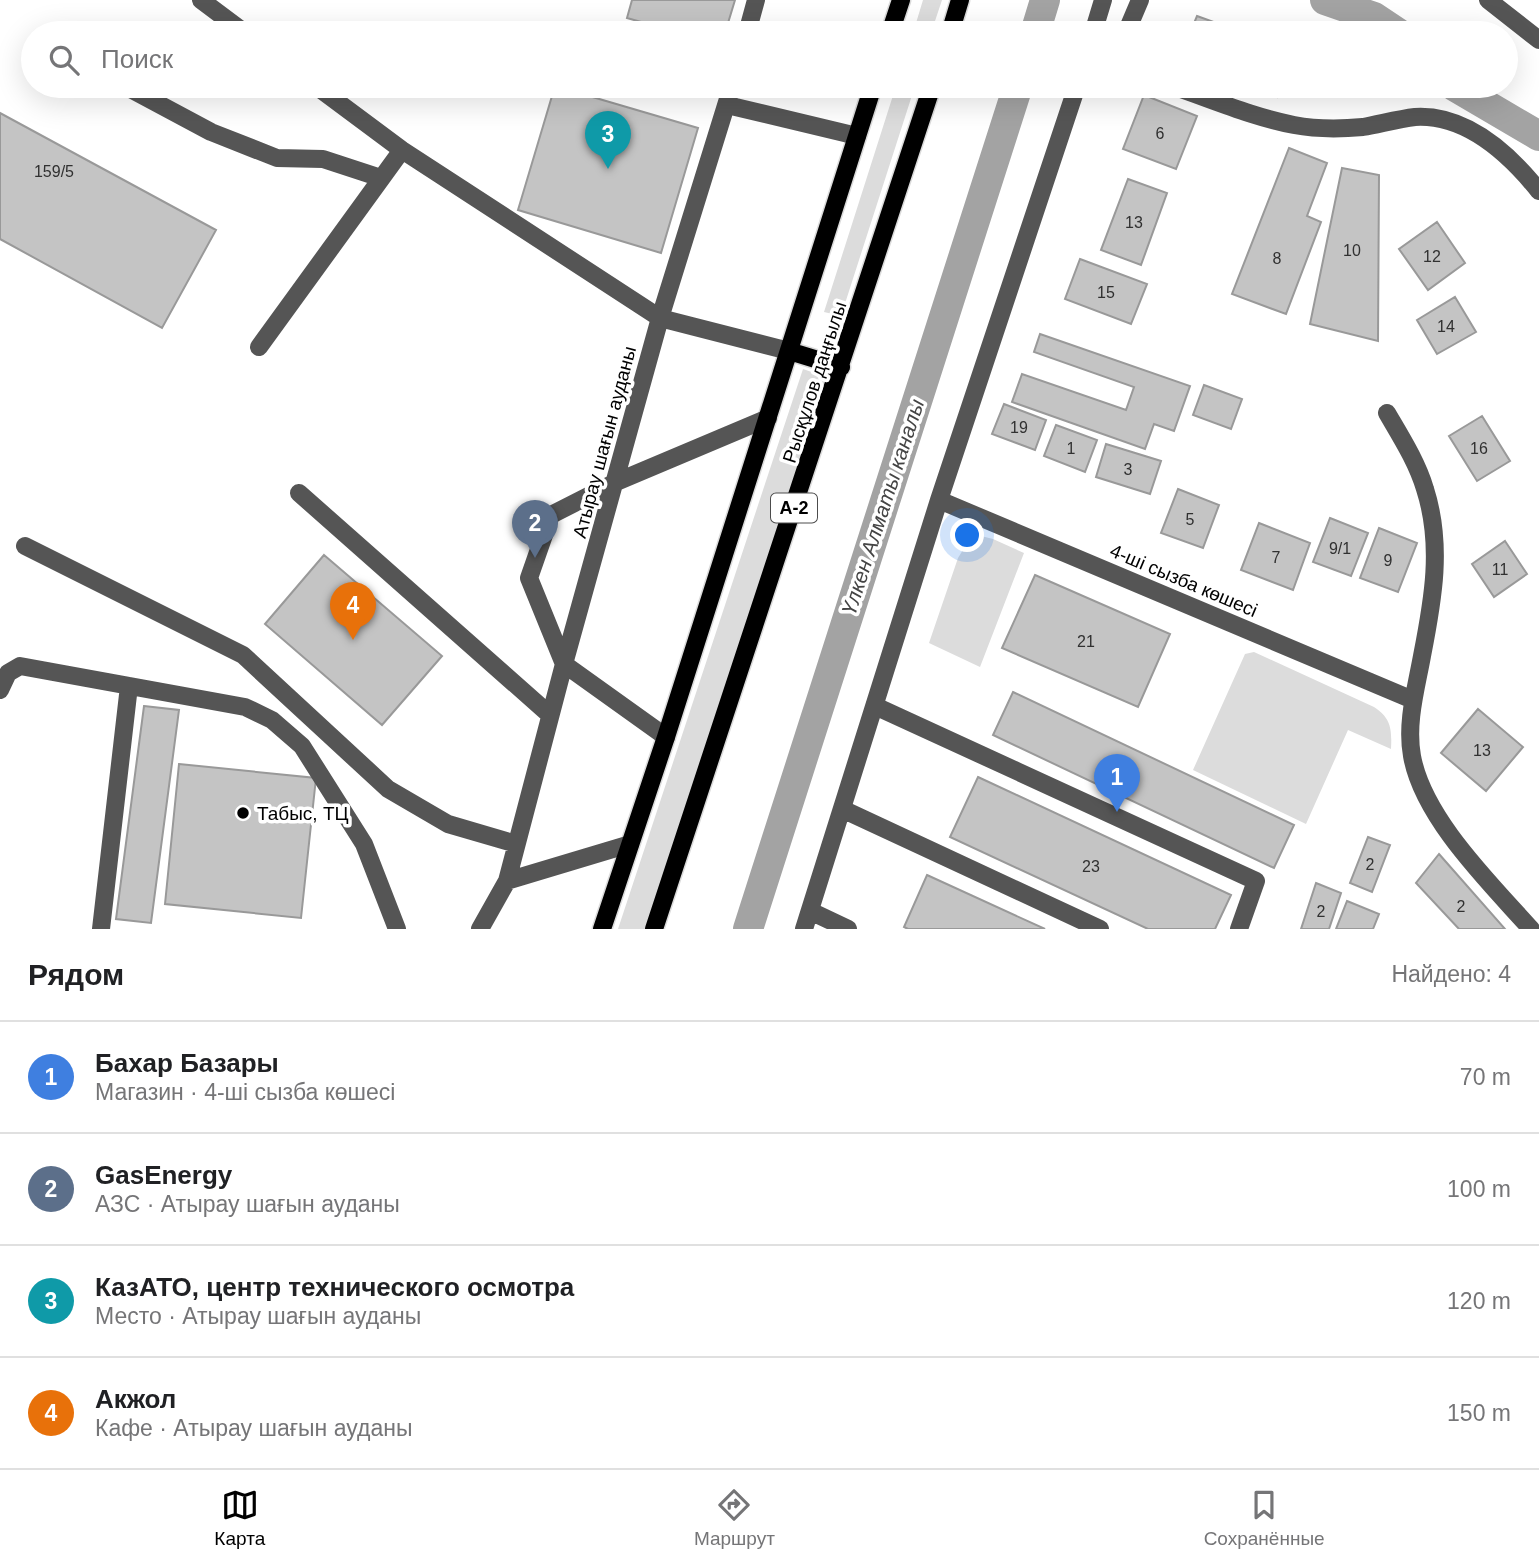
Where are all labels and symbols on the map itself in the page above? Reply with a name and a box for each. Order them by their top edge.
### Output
pin: 3 [585,111,631,169]
house number: 6 [1156,125,1165,142]
house number: 159/5 [34,163,74,180]
house number: 13 [1125,214,1143,231]
house number: 10 [1343,242,1361,259]
house number: 12 [1423,248,1441,265]
house number: 8 [1273,250,1282,267]
house number: 15 [1097,284,1115,301]
street label: Рысқұлов даңғылы [778,299,850,465]
house number: 14 [1437,318,1455,335]
street label: Атырау шағын ауданы [569,344,640,540]
water label: Үлкен Алматы каналы [837,396,928,617]
house number: 19 [1010,419,1028,436]
house number: 1 [1067,440,1076,457]
house number: 16 [1470,440,1488,457]
house number: 3 [1124,461,1133,478]
road number: A-2 [771,494,817,522]
pin: 2 [512,500,558,558]
house number: 5 [1186,511,1195,528]
your location [950,518,984,552]
street label: 4-ші сызба көшесі [1107,540,1261,621]
house number: 9/1 [1329,540,1351,557]
house number: 7 [1272,549,1281,566]
house number: 9 [1384,552,1393,569]
house number: 11 [1492,561,1508,578]
pin: 4 [330,582,376,640]
house number: 21 [1077,633,1095,650]
house number: 13 [1473,742,1491,759]
pin: 1 [1094,754,1140,812]
place label: Табыс, ТЦ [257,803,349,824]
marker: Табыс, ТЦ [235,805,251,821]
house number: 2 [1366,856,1375,873]
house number: 23 [1082,858,1100,875]
house number: 2 [1457,898,1466,915]
house number: 2 [1317,903,1326,920]

